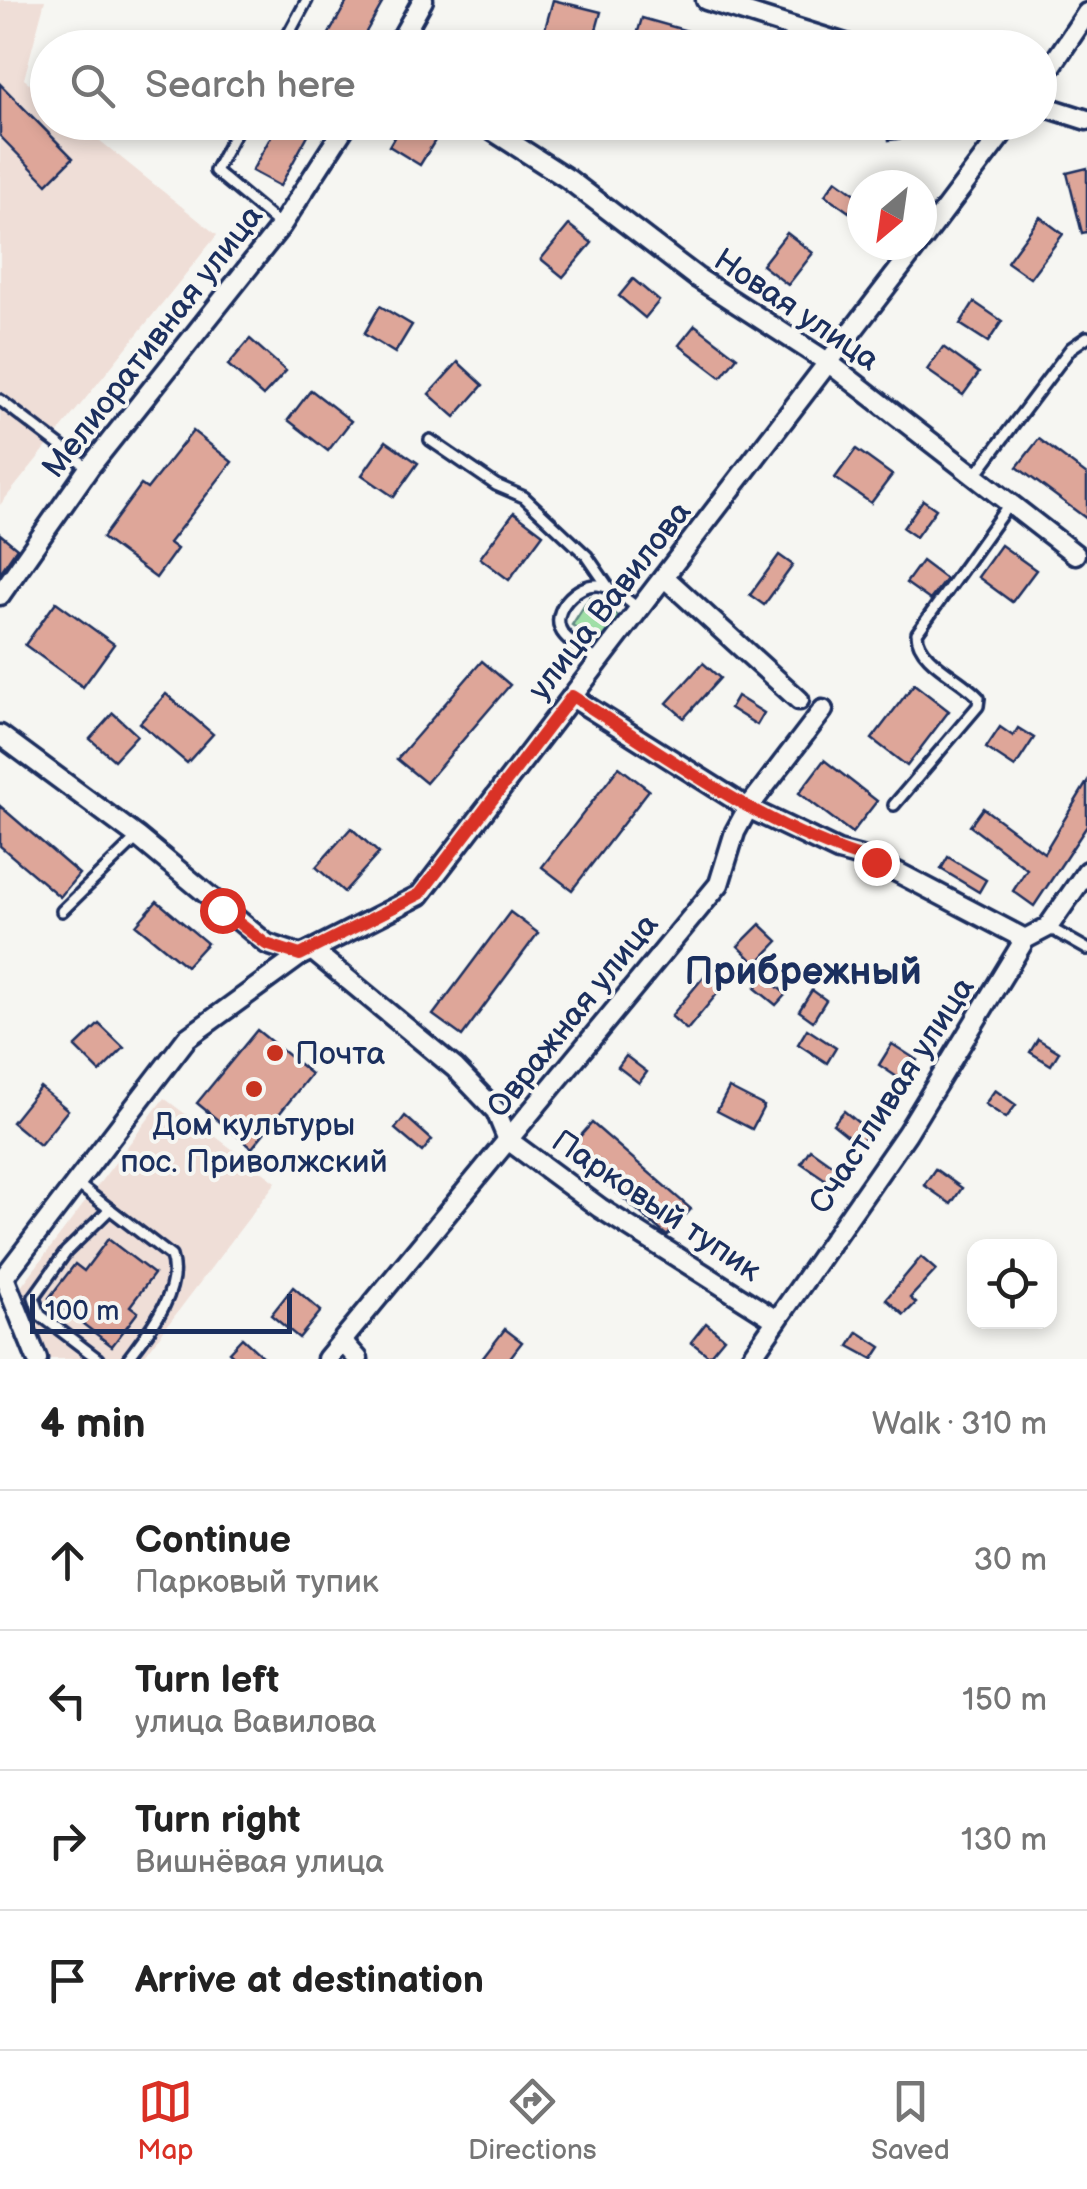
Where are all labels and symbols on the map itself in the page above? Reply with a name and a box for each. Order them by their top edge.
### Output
north arrow [847,170,937,260]
street label: Мелиоративная улица [34,198,272,486]
street label: Новая улица [706,241,886,380]
street label: улица Вавилова [520,494,700,708]
route end [854,840,900,886]
route start [200,888,246,934]
street label: Овражная улица [479,906,667,1126]
district label: Прибрежный [684,950,922,995]
street label: Счастливая улица [801,970,983,1221]
place label: Почта [295,1035,385,1074]
marker: Почта [264,1042,286,1064]
marker: Дом культуры пос. Приволжский [243,1078,265,1100]
place label: Дом культуры пос. Приволжский [120,1106,388,1182]
street label: Парковый тупик [544,1122,768,1291]
scale bar [30,1289,292,1334]

